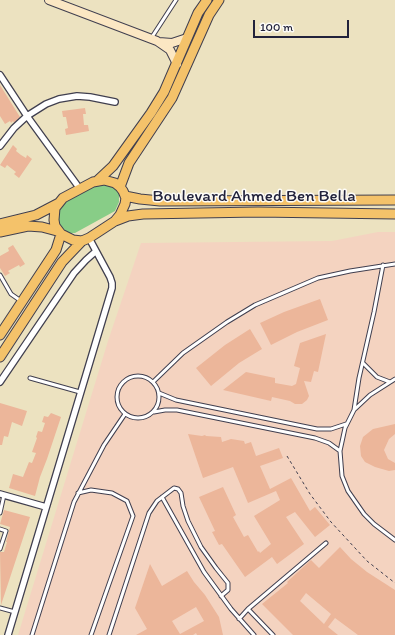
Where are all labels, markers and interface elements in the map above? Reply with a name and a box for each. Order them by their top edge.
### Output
scale bar [255,12,351,38]
text: 100 m [260,20,293,34]
street label: Boulevard Ahmed Ben Bella [152,187,356,207]

